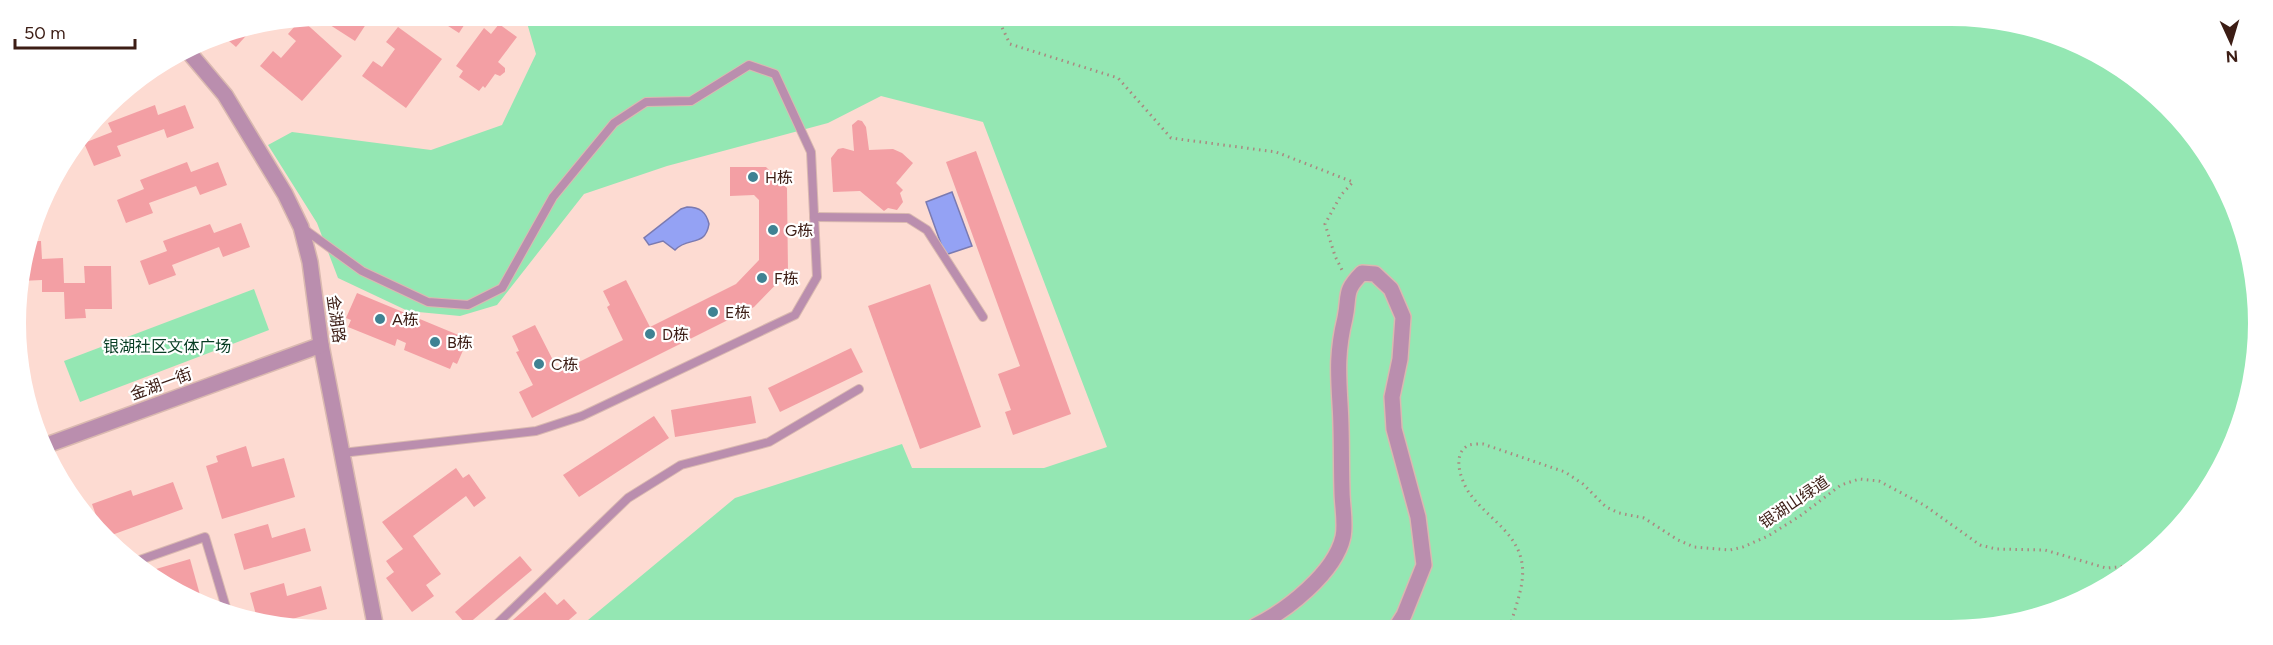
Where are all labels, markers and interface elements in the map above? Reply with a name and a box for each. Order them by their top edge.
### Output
scale bar [15,12,135,50]
north arrow [2201,12,2261,72]
text: 50 m [24,22,66,44]
text: N [2225,47,2239,66]
place label: H栋 [765,168,793,187]
marker: H栋 [746,170,760,184]
place label: G栋 [785,221,813,240]
marker: G栋 [766,223,780,237]
place label: F栋 [774,269,799,288]
marker: F栋 [755,271,769,285]
street label: 金湖路 [323,294,349,344]
place label: E栋 [725,303,750,322]
marker: E栋 [706,305,720,319]
place label: A栋 [392,310,419,329]
marker: A栋 [373,312,387,326]
place label: D栋 [662,325,689,344]
marker: D栋 [643,327,657,341]
place label: B栋 [447,333,473,352]
marker: B栋 [428,335,442,349]
park label: 银湖社区文体广场 [103,337,231,356]
place label: C栋 [551,355,579,374]
marker: C栋 [532,357,546,371]
street label: 金湖一街 [128,364,194,404]
street label: 银湖山绿道 [1756,472,1832,532]

